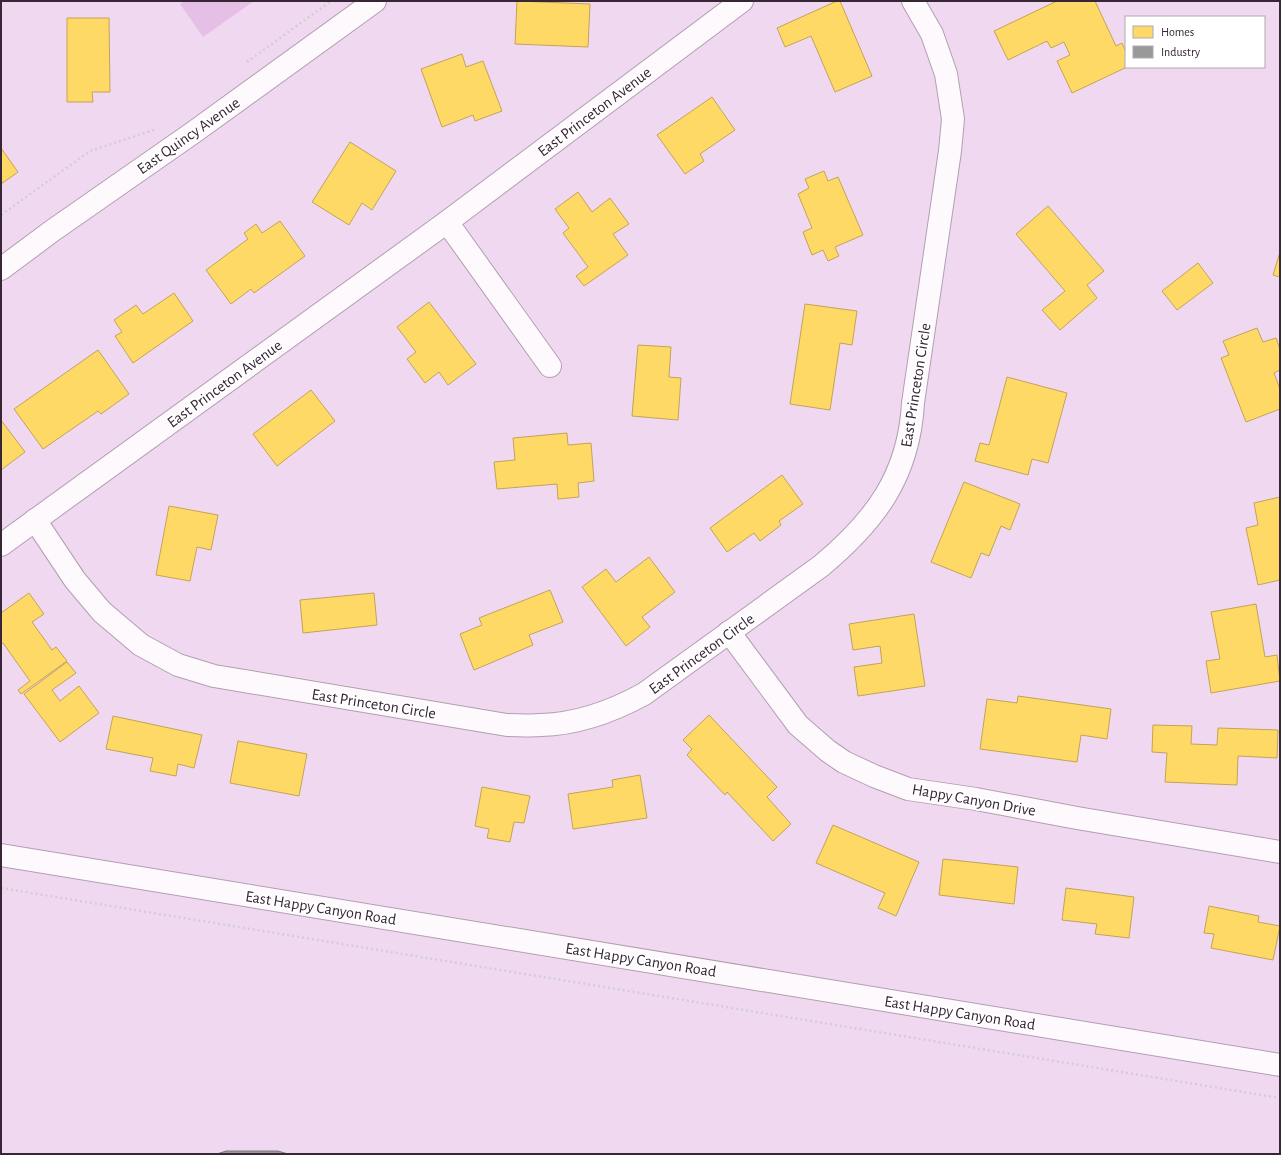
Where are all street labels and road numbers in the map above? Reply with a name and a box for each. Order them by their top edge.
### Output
street label: East Princeton Avenue [535,64,654,160]
street label: East Quincy Avenue [134,94,243,178]
street label: East Princeton Circle [898,322,934,448]
street label: East Princeton Avenue [164,337,285,431]
street label: East Princeton Circle [646,610,757,697]
street label: East Princeton Circle [311,686,437,722]
street label: Happy Canyon Drive [910,781,1037,820]
street label: East Happy Canyon Road [244,888,397,929]
street label: East Happy Canyon Road [564,940,717,981]
street label: East Happy Canyon Road [883,993,1036,1034]

